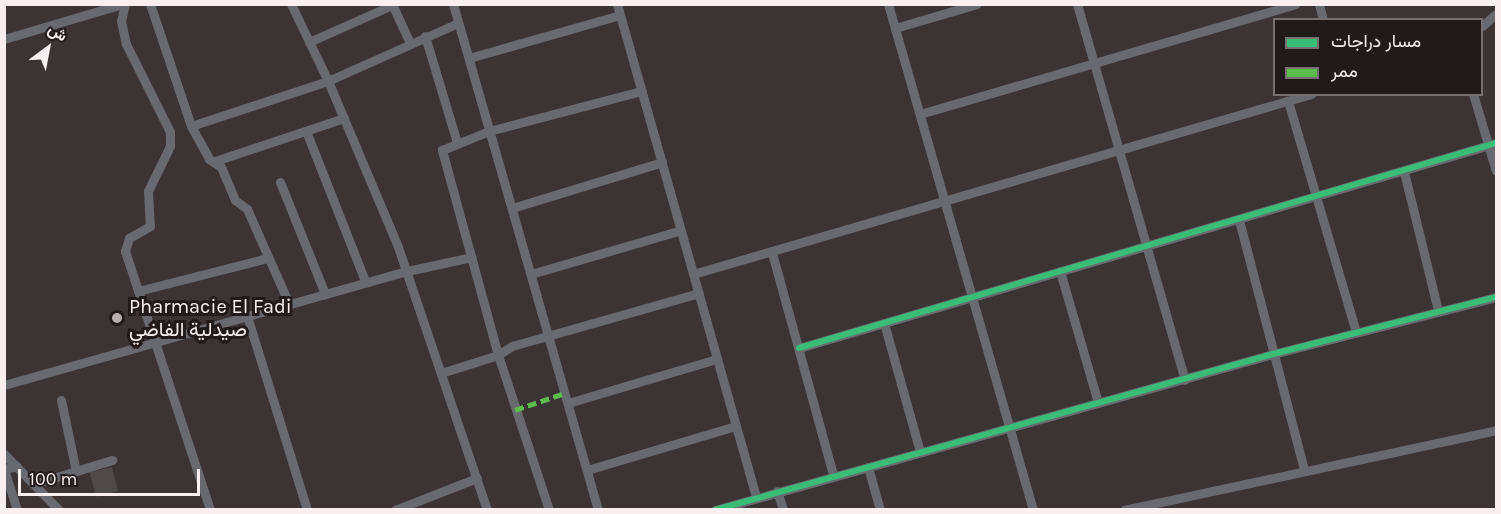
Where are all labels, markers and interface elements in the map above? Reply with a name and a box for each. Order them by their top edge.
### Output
north arrow [18,18,78,78]
legend [1273,18,1483,96]
text: ش [45,19,71,45]
text: مسار دراجات [1331,30,1421,52]
text: ممر [1331,60,1358,82]
place label: Pharmacie El Fadi صيدلية الفاضي [129,294,292,341]
marker: Pharmacie El Fadi صيدلية الفاضي [110,311,124,325]
scale bar [21,457,202,495]
text: 100 m [29,468,77,490]

